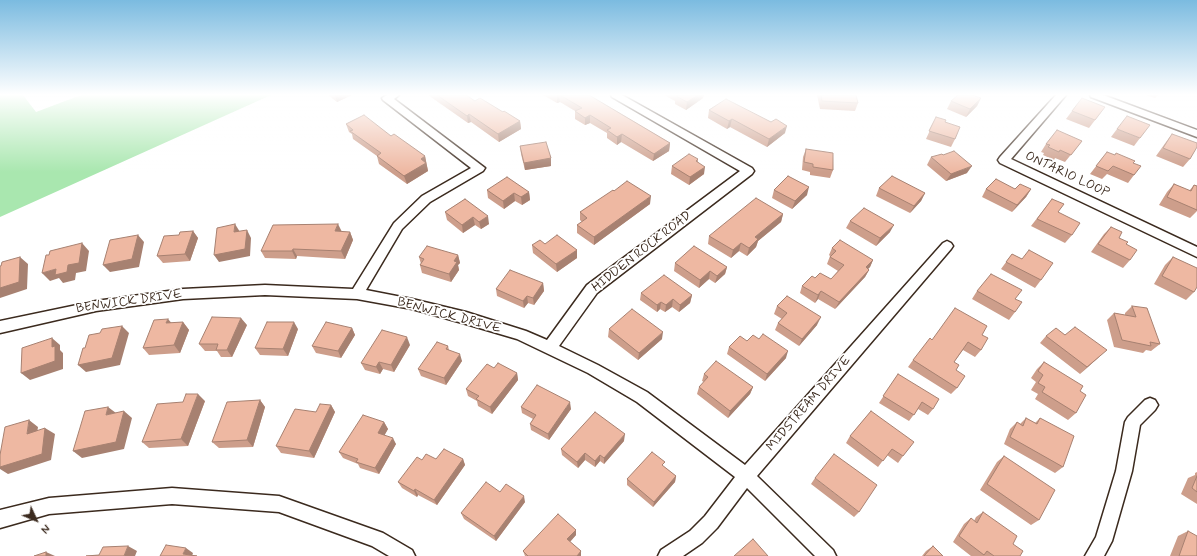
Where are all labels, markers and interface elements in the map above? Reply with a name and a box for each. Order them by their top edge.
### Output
street label: ONTARIO LOOP [1022,149,1112,201]
street label: HIDDEN ROCK ROAD [589,208,695,296]
street label: BENWICK DRIVE [75,287,183,317]
street label: BENWICK DRIVE [395,295,503,337]
street label: MIDSTREAM DRIVE [763,353,855,455]
north arrow [16,500,56,540]
text: N [37,521,52,536]

